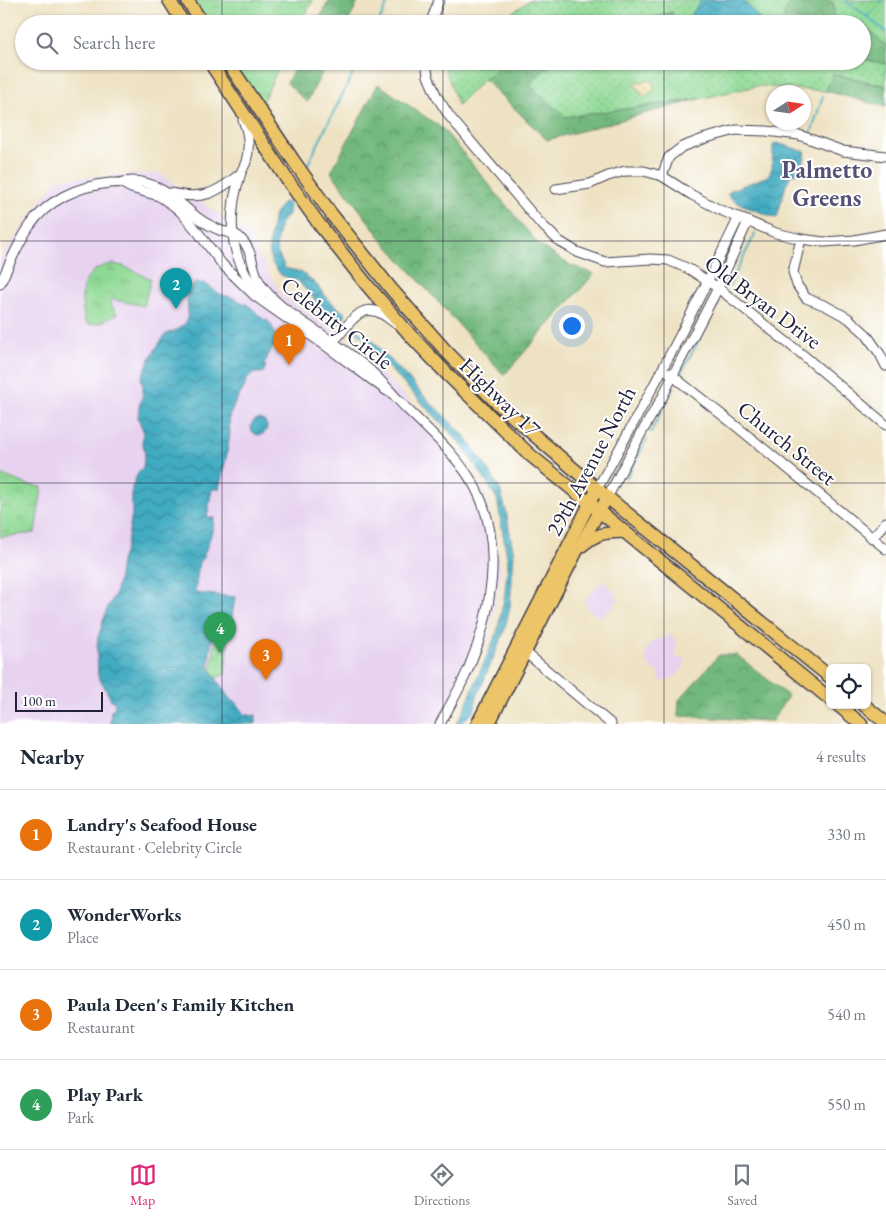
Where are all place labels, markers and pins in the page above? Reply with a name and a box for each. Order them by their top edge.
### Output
pin: 2 [160,268,192,309]
pin: 1 [273,324,305,365]
pin: 4 [204,612,236,653]
pin: 3 [250,639,282,680]

